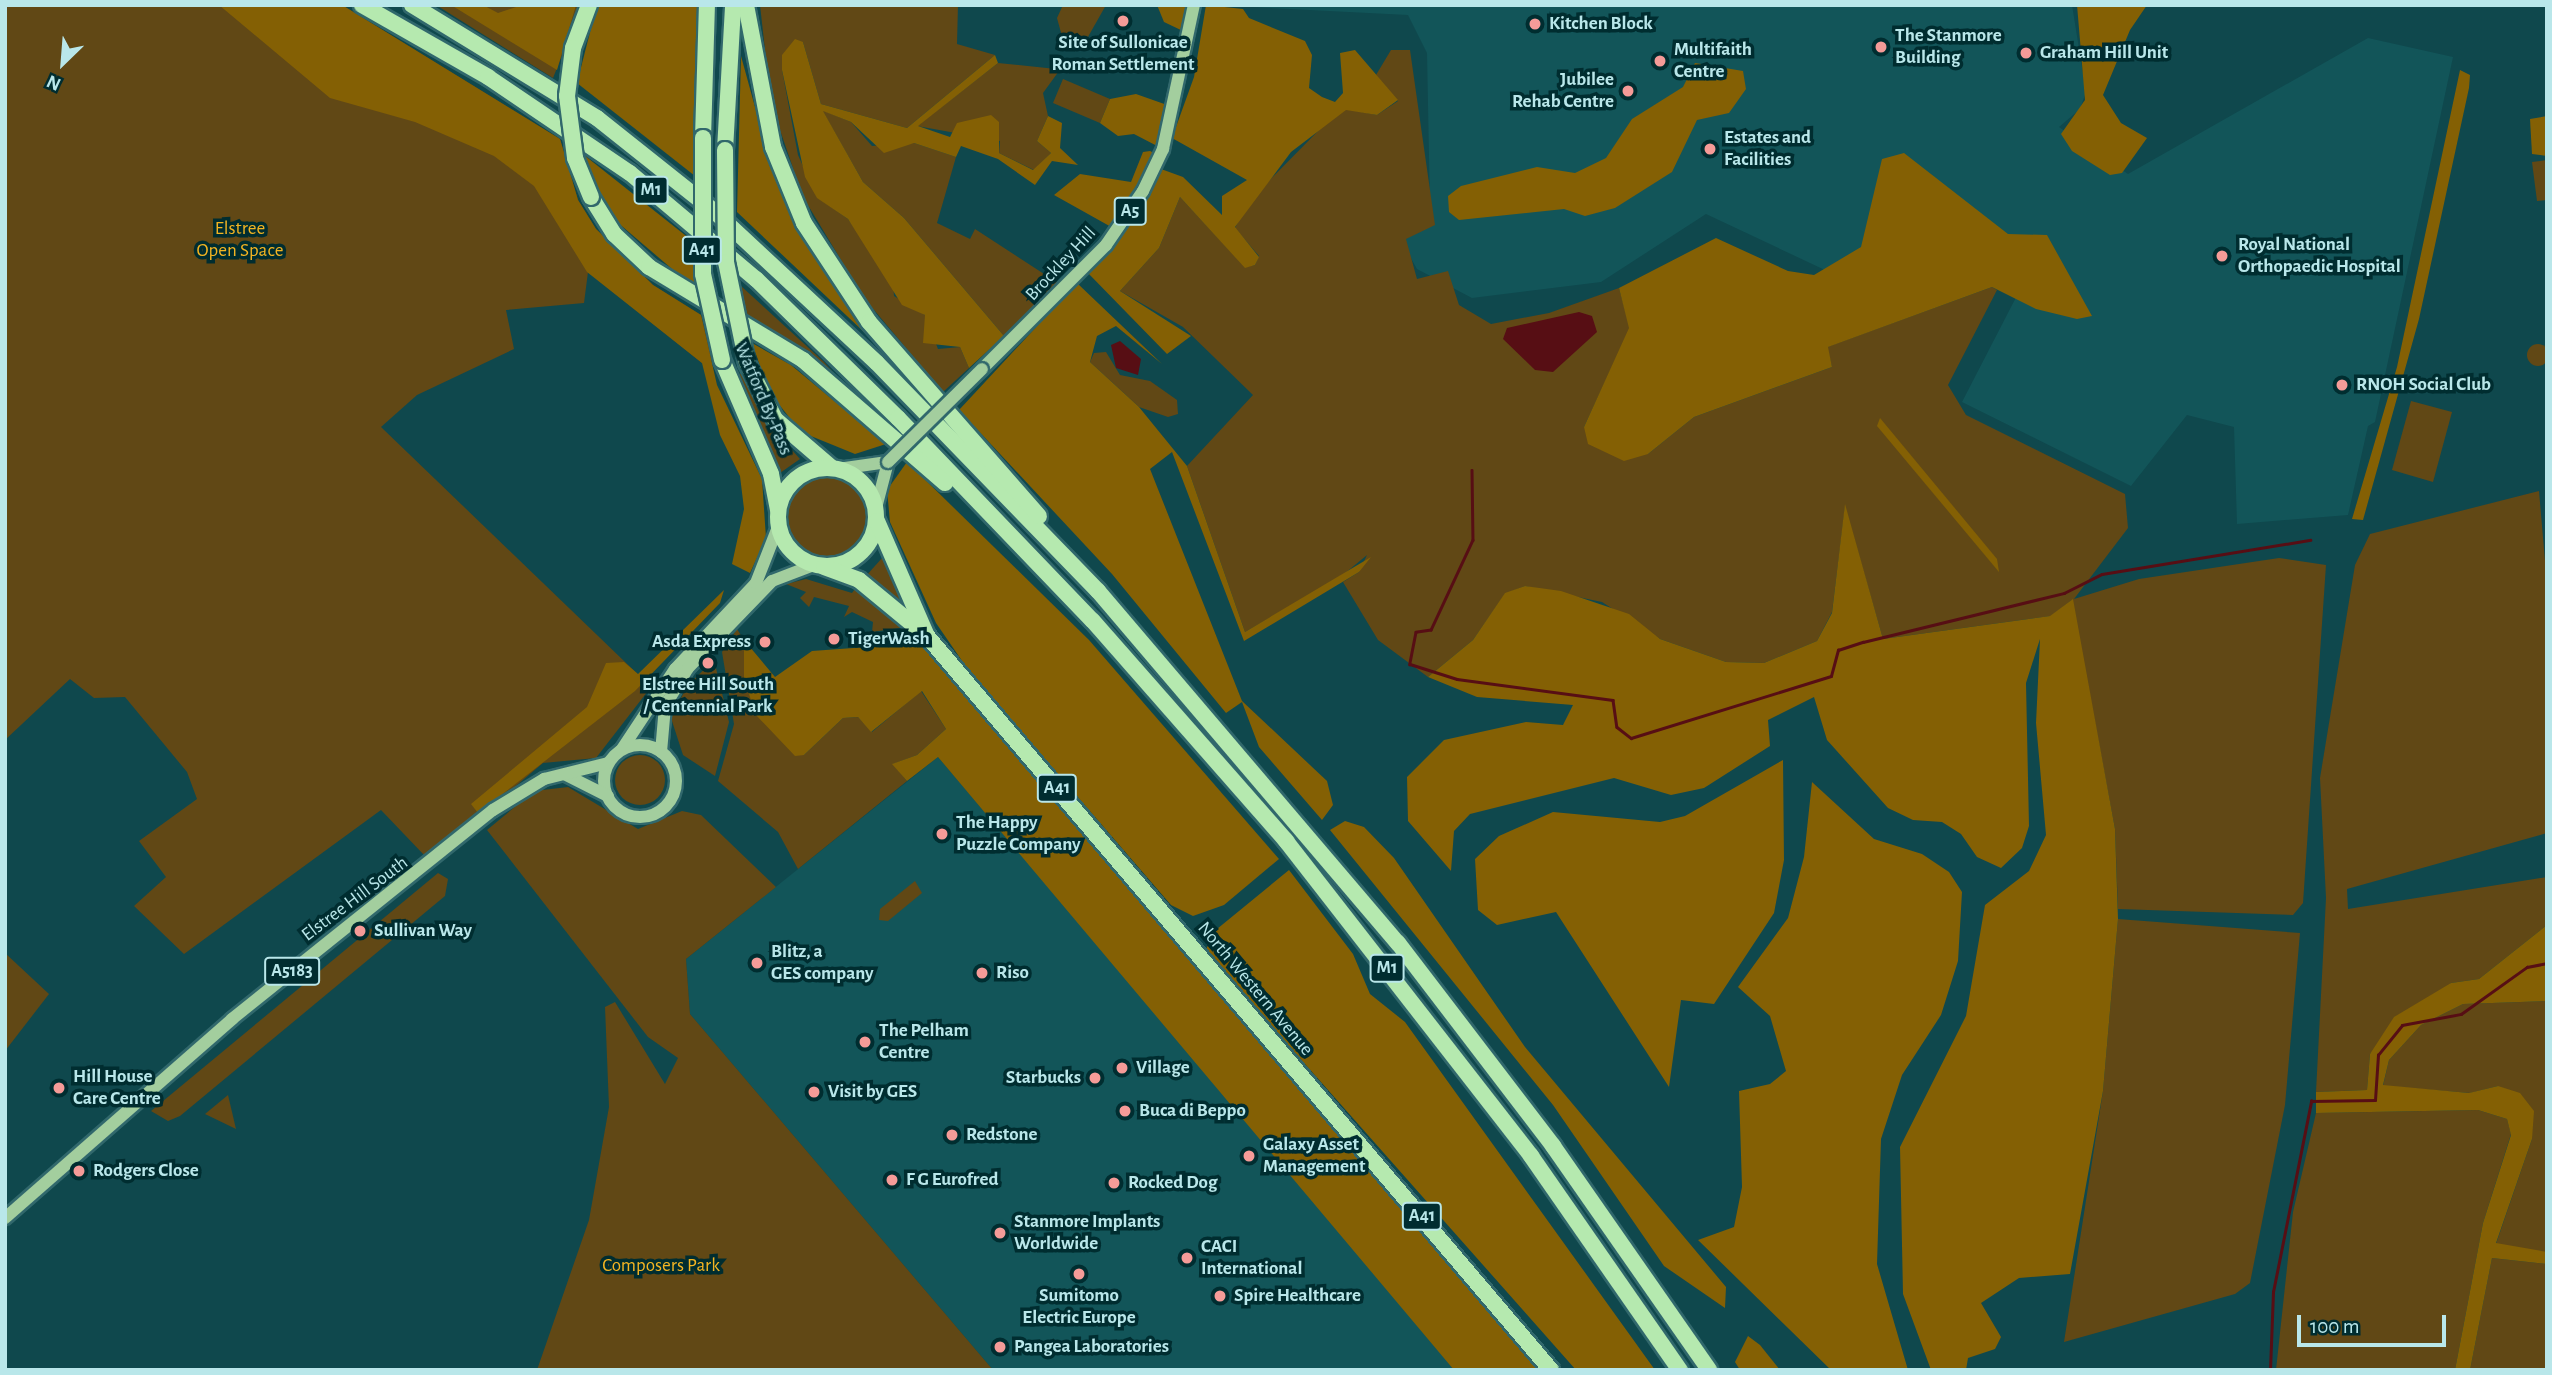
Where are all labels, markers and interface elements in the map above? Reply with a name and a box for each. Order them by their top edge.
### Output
marker: Site of Sullonicae Roman Settlement [1115,13,1131,29]
place label: Kitchen Block [1549,13,1653,35]
marker: Kitchen Block [1527,16,1543,32]
place label: The Stanmore Building [1895,25,2002,69]
north arrow [28,28,98,98]
place label: Site of Sullonicae Roman Settlement [1052,32,1194,76]
place label: Multifaith Centre [1674,39,1752,83]
marker: The Stanmore Building [1873,39,1889,55]
place label: Graham Hill Unit [2040,42,2168,64]
marker: Graham Hill Unit [2018,45,2034,61]
marker: Multifaith Centre [1652,53,1668,69]
place label: Jubilee Rehab Centre [1512,69,1614,113]
text: N [44,71,64,94]
marker: Jubilee Rehab Centre [1620,83,1636,99]
place label: Estates and Facilities [1724,127,1811,171]
marker: Estates and Facilities [1702,141,1718,157]
road number: M1 [634,176,668,204]
road number: A5 [1112,196,1148,226]
park label: Elstree Open Space [197,218,283,262]
street label: Brockley Hill [1021,222,1101,306]
place label: Royal National Orthopaedic Hospital [2238,234,2401,278]
road number: A41 [681,236,723,264]
marker: Royal National Orthopaedic Hospital [2212,246,2232,266]
street label: Watford By-Pass [729,339,797,459]
place label: RNOH Social Club [2356,374,2491,396]
marker: RNOH Social Club [2334,377,2350,393]
place label: TigerWash [848,628,930,650]
place label: Asda Express [652,631,751,653]
marker: TigerWash [826,631,842,647]
marker: Asda Express [757,634,773,650]
marker: Elstree Hill South / Centennial Park [700,655,716,671]
place label: Elstree Hill South / Centennial Park [642,674,774,718]
road number: A41 [1036,774,1078,802]
place label: The Happy Puzzle Company [956,812,1080,856]
marker: The Happy Puzzle Company [934,826,950,842]
street label: Elstree Hill South [297,852,413,946]
street label: North Western Avenue [1192,917,1318,1061]
place label: Sullivan Way [374,920,472,942]
marker: Sullivan Way [352,923,368,939]
place label: Blitz, a GES company [771,941,873,985]
road number: M1 [1370,953,1404,982]
marker: Blitz, a GES company [749,955,765,971]
road number: A5183 [264,956,320,986]
place label: Riso [996,962,1029,984]
marker: Riso [974,965,990,981]
place label: The Pelham Centre [879,1020,969,1064]
marker: The Pelham Centre [857,1034,873,1050]
place label: Village [1136,1057,1190,1079]
marker: Village [1114,1060,1130,1076]
place label: Hill House Care Centre [73,1066,161,1110]
place label: Starbucks [1006,1067,1081,1089]
marker: Starbucks [1087,1070,1103,1086]
marker: Hill House Care Centre [51,1080,67,1096]
place label: Visit by GES [828,1081,917,1103]
marker: Visit by GES [806,1084,822,1100]
place label: Buca di Beppo [1139,1100,1246,1122]
marker: Buca di Beppo [1117,1103,1133,1119]
place label: Redstone [966,1124,1037,1146]
marker: Redstone [944,1127,960,1143]
place label: Galaxy Asset Management [1263,1134,1365,1178]
marker: Galaxy Asset Management [1241,1148,1257,1164]
place label: Rodgers Close [93,1160,199,1182]
marker: Rodgers Close [71,1163,87,1179]
place label: F G Eurofred [906,1169,998,1191]
marker: F G Eurofred [884,1172,900,1188]
place label: Rocked Dog [1128,1172,1217,1194]
marker: Rocked Dog [1106,1175,1122,1191]
road number: A41 [1401,1202,1443,1231]
place label: Stanmore Implants Worldwide [1014,1211,1160,1255]
marker: Stanmore Implants Worldwide [992,1225,1008,1241]
place label: CACI International [1201,1236,1302,1280]
marker: CACI International [1179,1250,1195,1266]
park label: Composers Park [602,1255,720,1277]
marker: Sumitomo Electric Europe [1071,1266,1087,1282]
place label: Sumitomo Electric Europe [1022,1285,1136,1329]
place label: Spire Healthcare [1234,1285,1361,1307]
marker: Spire Healthcare [1212,1288,1228,1304]
scale bar [2300,1302,2449,1346]
text: 100 m [2310,1316,2360,1337]
place label: Pangea Laboratories [1014,1336,1169,1358]
marker: Pangea Laboratories [992,1339,1008,1355]

